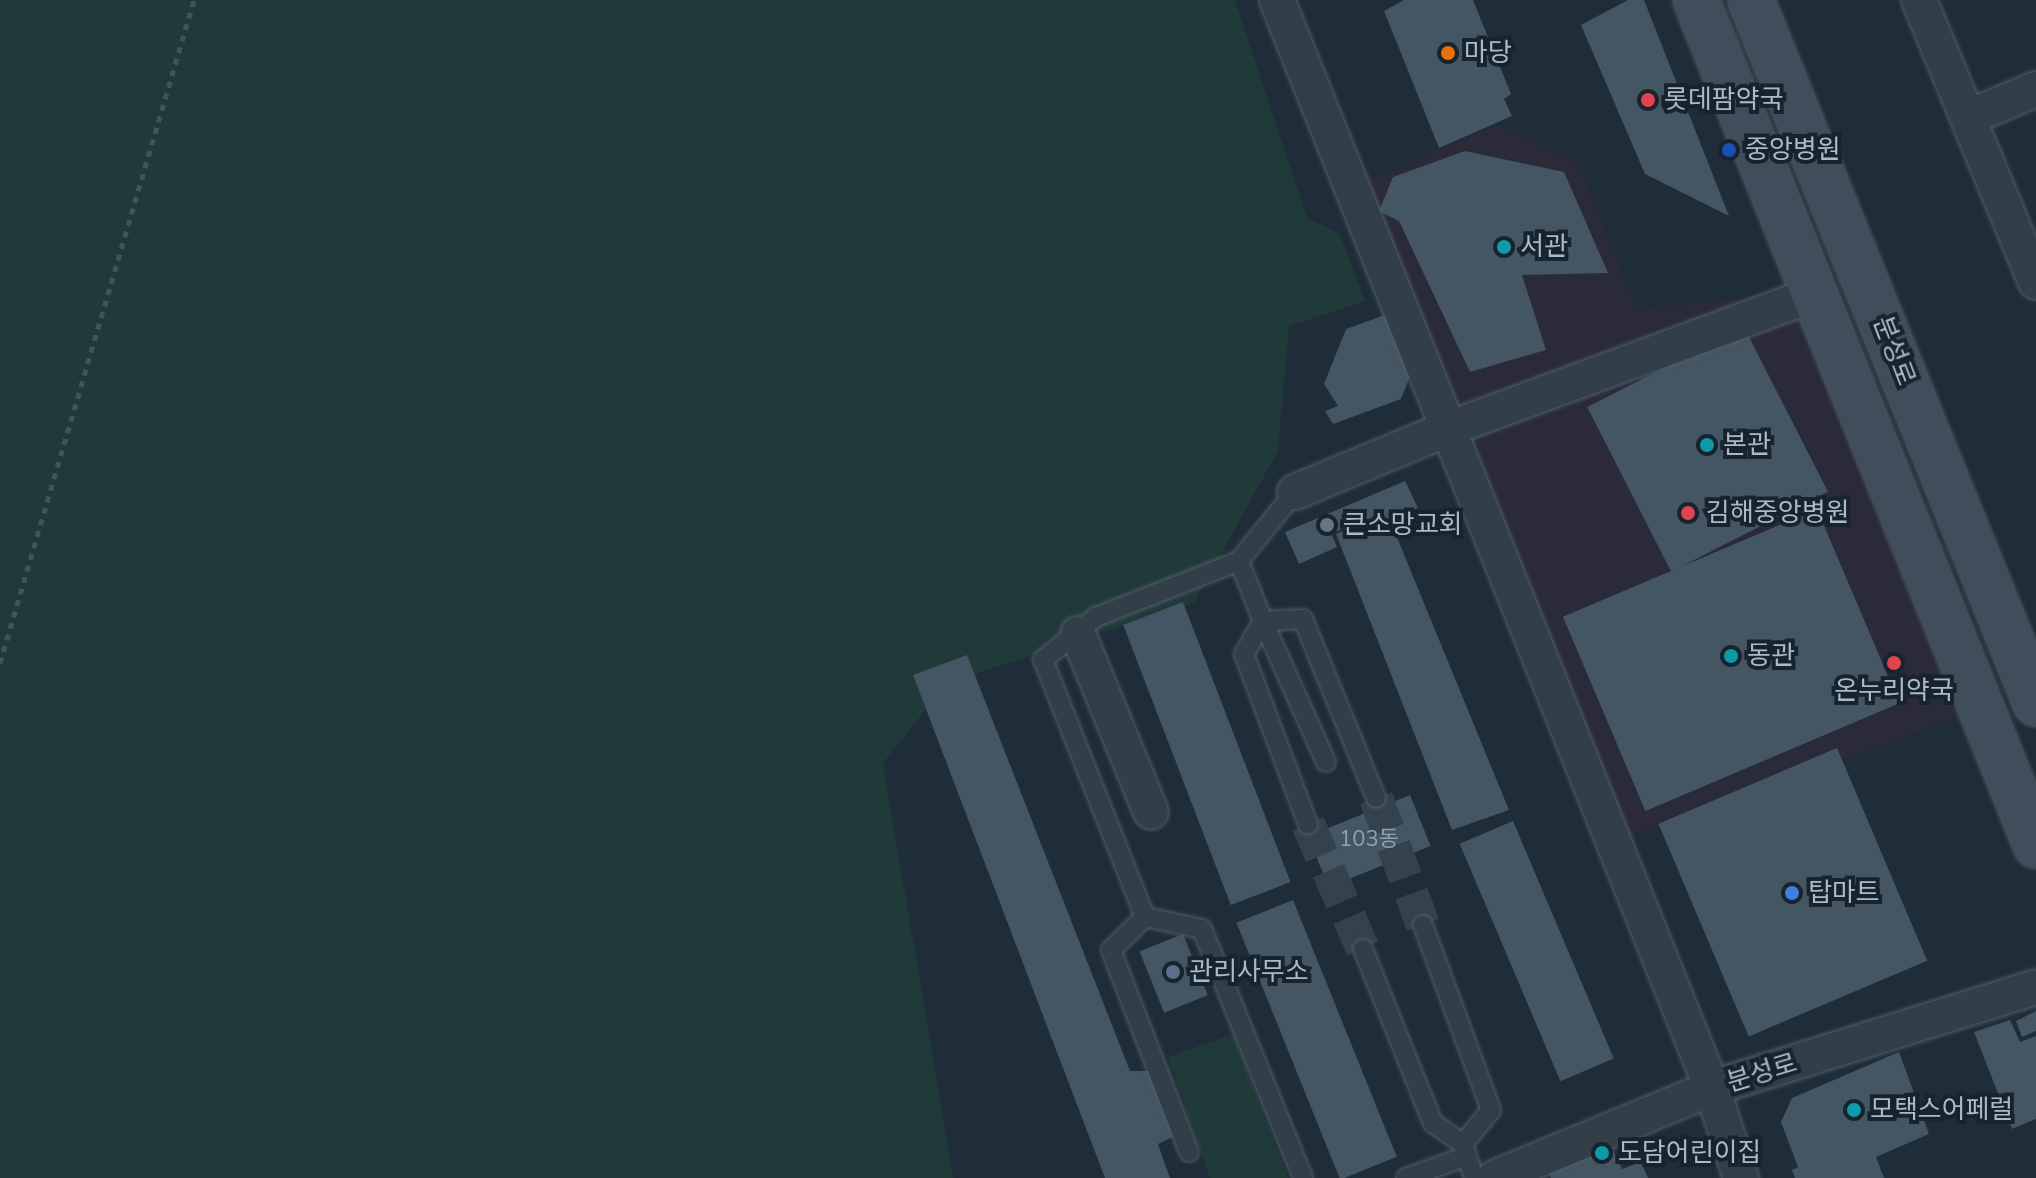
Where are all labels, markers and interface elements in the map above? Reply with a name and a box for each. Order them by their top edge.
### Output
place label: 마당 [1464,37,1512,69]
marker: 마당 [1439,44,1457,62]
place label: 롯데팜약국 [1664,84,1784,116]
marker: 롯데팜약국 [1639,91,1657,109]
place label: 중앙병원 [1745,134,1841,166]
marker: 중앙병원 [1720,141,1738,159]
place label: 서관 [1520,231,1568,263]
marker: 서관 [1495,238,1513,256]
street label: 분성로 [1867,312,1921,390]
place label: 본관 [1723,429,1771,461]
marker: 본관 [1698,436,1716,454]
place label: 김해중앙병원 [1706,497,1850,529]
marker: 김해중앙병원 [1677,502,1699,524]
place label: 큰소망교회 [1343,509,1463,541]
marker: 큰소망교회 [1318,516,1336,534]
place label: 동관 [1747,640,1795,672]
marker: 동관 [1722,647,1740,665]
marker: 온누리약국 [1885,654,1903,672]
place label: 온누리약국 [1834,675,1954,707]
house number: 103동 [1339,827,1399,853]
place label: 탑마트 [1808,877,1880,909]
marker: 탑마트 [1783,884,1801,902]
place label: 관리사무소 [1189,956,1309,988]
marker: 관리사무소 [1164,963,1182,981]
street label: 분성로 [1723,1048,1801,1098]
place label: 모택스어페럴 [1870,1094,2014,1126]
marker: 모택스어페럴 [1845,1101,1863,1119]
place label: 도담어린이집 [1618,1137,1762,1169]
marker: 도담어린이집 [1593,1144,1611,1162]

